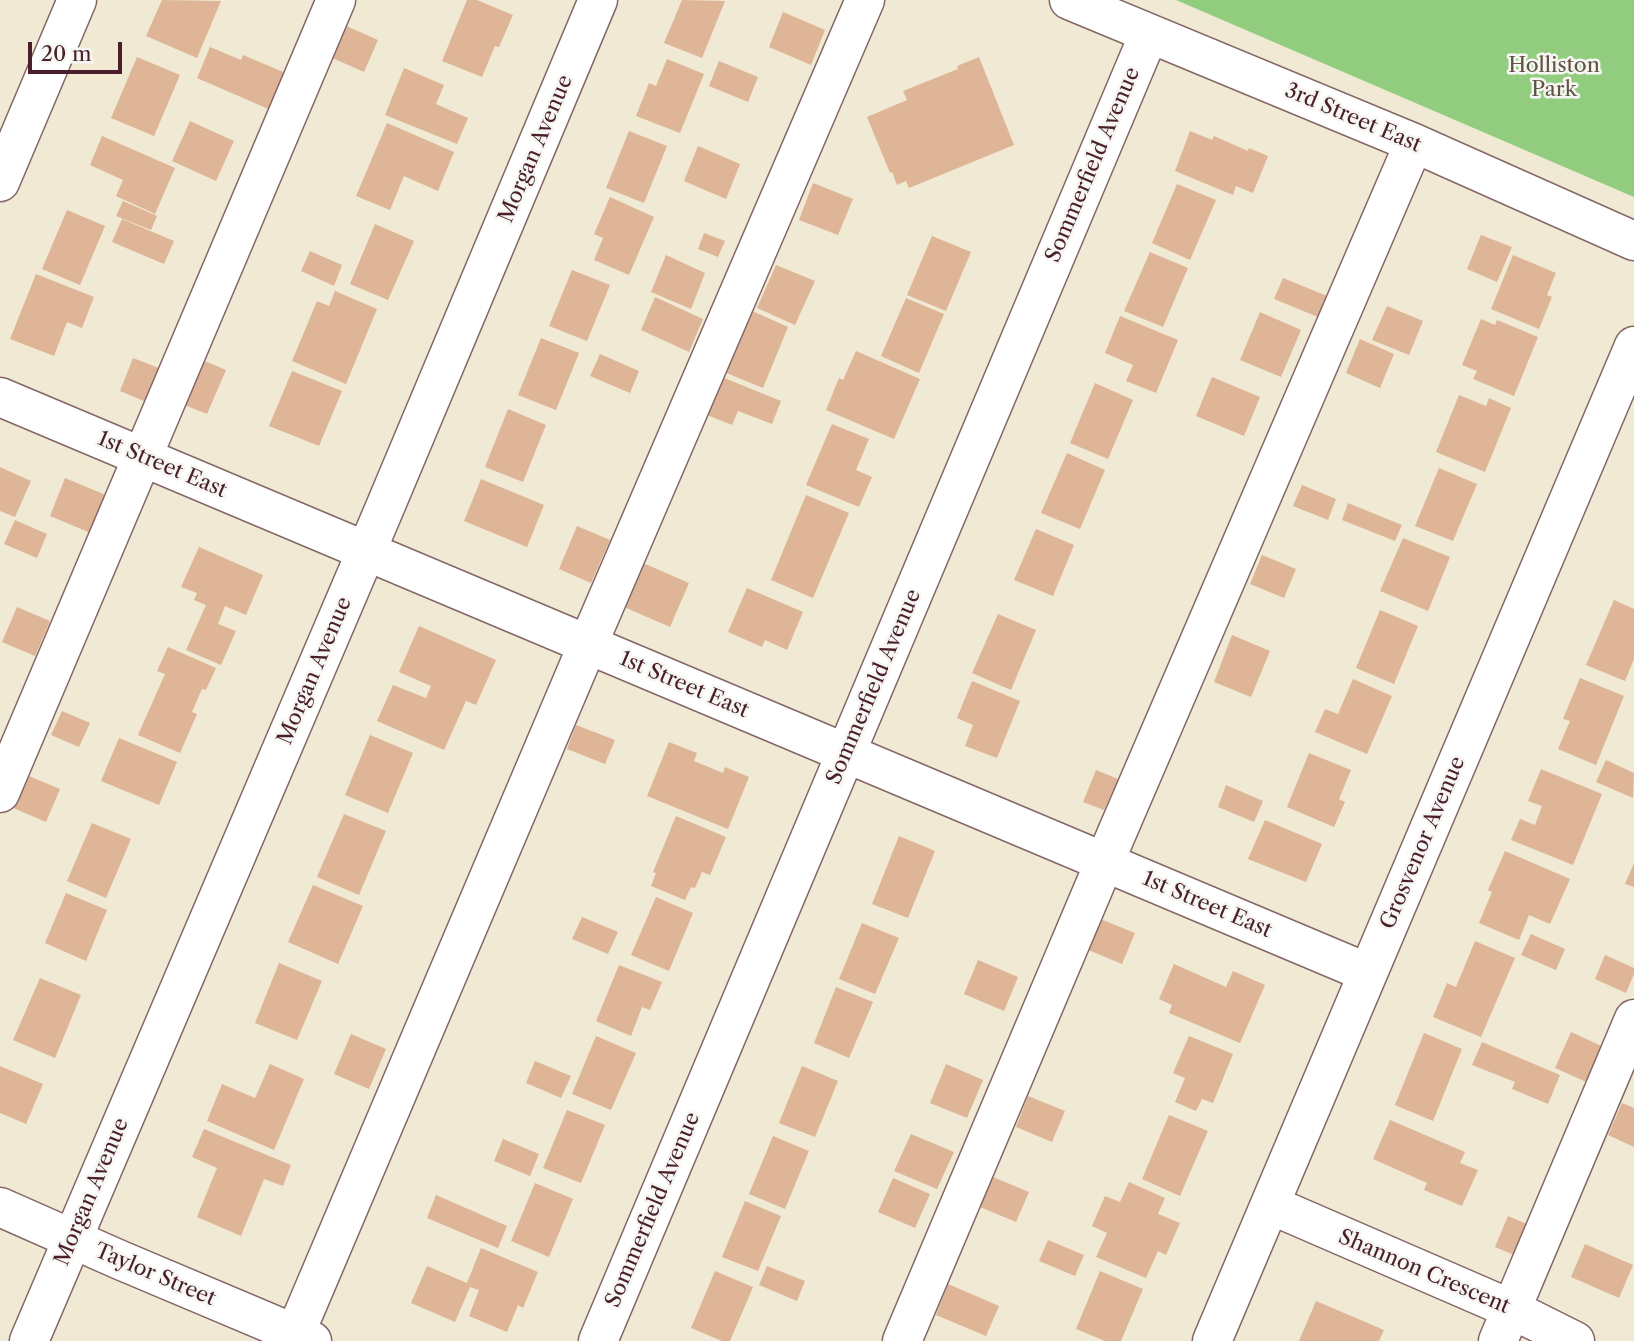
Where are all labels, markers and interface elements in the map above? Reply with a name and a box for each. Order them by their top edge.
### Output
scale bar [32,28,126,72]
text: 20 m [41,41,92,66]
park label: Holliston Park [1508,53,1600,103]
street label: Sommerfield Avenue [1040,64,1146,266]
street label: Morgan Avenue [494,71,578,227]
street label: 3rd Street East [1281,78,1425,158]
street label: 1st Street East [94,426,230,504]
street label: Sommerfield Avenue [821,586,927,788]
street label: Morgan Avenue [273,593,357,749]
street label: 1st Street East [616,646,752,724]
street label: Grosvenor Avenue [1375,753,1471,933]
street label: 1st Street East [1139,866,1275,944]
street label: Sommerfield Avenue [600,1109,706,1311]
street label: Morgan Avenue [50,1114,134,1270]
street label: Shannon Crescent [1335,1225,1513,1319]
street label: Taylor Street [91,1238,219,1312]

